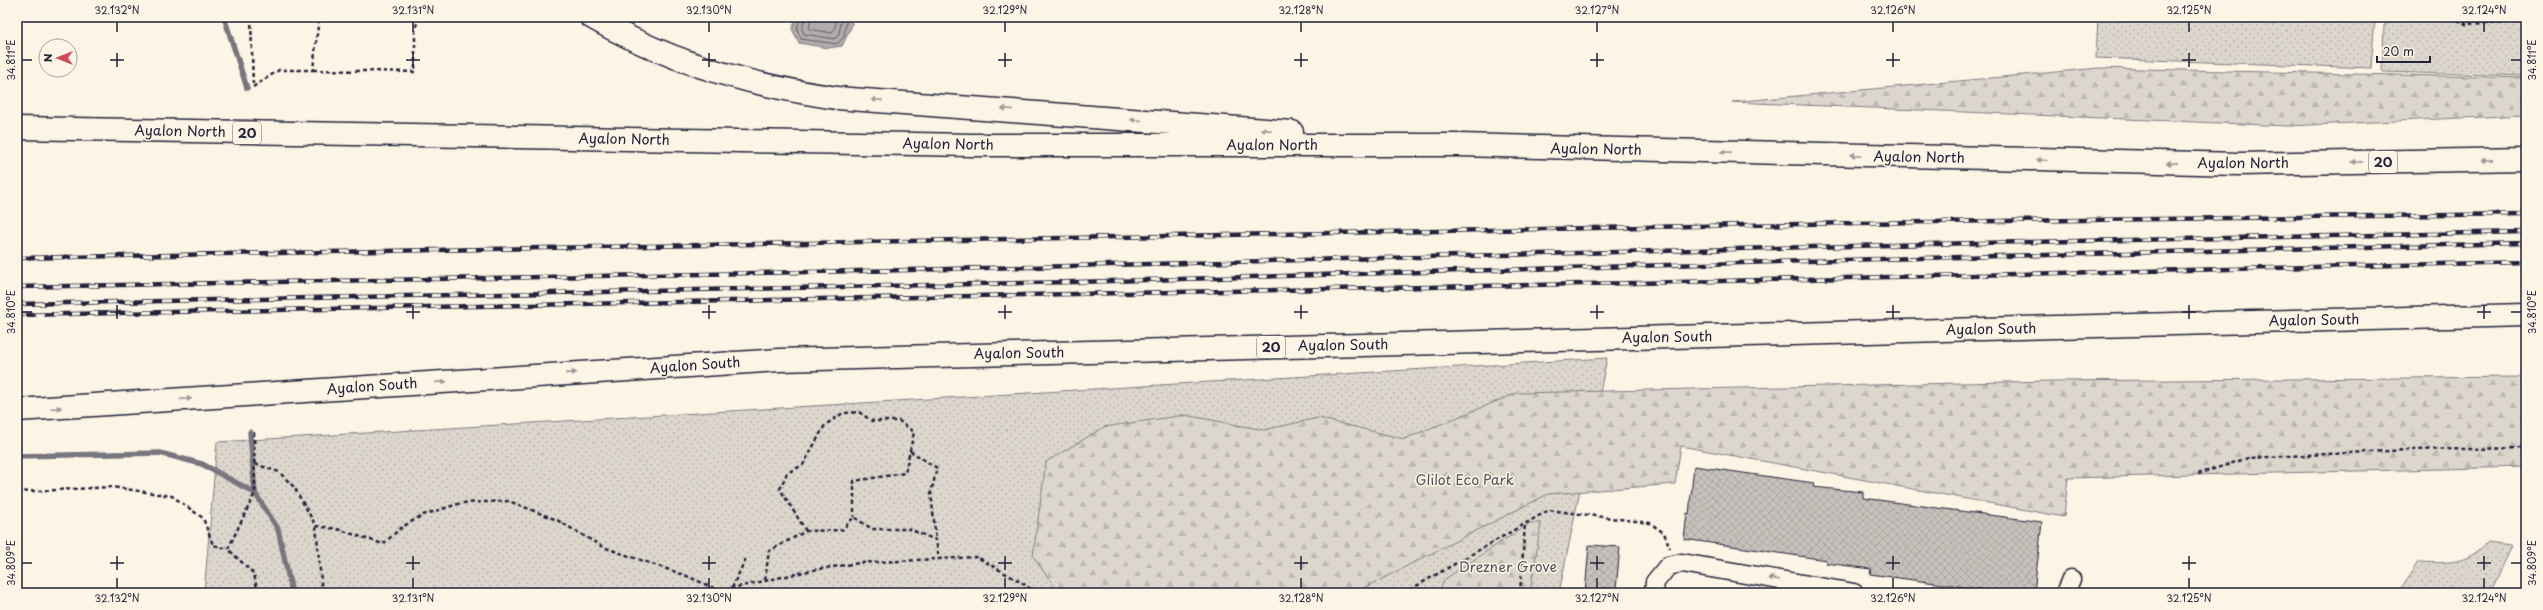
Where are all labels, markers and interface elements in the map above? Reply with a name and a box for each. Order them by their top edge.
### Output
text: 32.132°N [94,2,140,17]
text: 32.131°N [392,2,434,17]
text: 32.130°N [686,2,732,17]
text: 32.129°N [983,2,1028,17]
text: 32.128°N [1278,2,1324,17]
text: 32.127°N [1575,2,1619,17]
text: 32.126°N [1870,2,1916,17]
text: 32.125°N [2166,2,2212,17]
text: 32.124°N [2461,2,2507,17]
north arrow [38,38,78,78]
scale bar [2377,38,2430,64]
text: 34.811°E [3,39,18,81]
text: 34.811°E [2524,39,2539,81]
text: 20 m [2383,42,2414,60]
text: N [39,53,56,62]
one-way arrow [871,97,883,104]
one-way arrow [1001,106,1013,113]
one-way arrow [1130,116,1142,123]
street label: Ayalon North [134,119,226,142]
road number: 20 [233,122,261,144]
one-way arrow [1260,126,1272,133]
street label: Ayalon North [578,127,670,150]
street label: Ayalon North [902,132,994,155]
street label: Ayalon North [1226,134,1318,155]
street label: Ayalon North [1550,137,1642,160]
street label: Ayalon North [1873,145,1965,168]
one-way arrow [1719,149,1732,155]
road number: 20 [2369,151,2397,173]
one-way arrow [1849,152,1862,158]
street label: Ayalon North [2197,152,2289,173]
one-way arrow [2036,156,2048,163]
one-way arrow [2480,157,2493,163]
one-way arrow [2350,159,2363,165]
one-way arrow [2165,160,2178,166]
text: 34.810°E [3,290,18,334]
text: 34.810°E [2524,290,2539,334]
street label: Ayalon South [2268,308,2360,331]
street label: Ayalon South [1945,317,2037,340]
street label: Ayalon South [1621,325,1713,348]
street label: Ayalon South [1297,333,1389,356]
road number: 20 [1257,336,1285,358]
street label: Ayalon South [973,341,1065,364]
street label: Ayalon South [649,351,741,378]
one-way arrow [565,370,577,377]
street label: Ayalon South [326,372,418,399]
one-way arrow [435,378,447,385]
one-way arrow [180,395,192,402]
one-way arrow [50,404,62,411]
park label: Glilot Eco Park [1416,469,1515,490]
text: 34.809°E [3,540,18,586]
text: 34.809°E [2524,540,2539,586]
park label: Drezner Grove [1459,556,1557,577]
one-way arrow [1768,576,1781,582]
text: 32.132°N [94,590,140,605]
text: 32.131°N [392,590,434,605]
text: 32.130°N [686,590,732,605]
text: 32.129°N [983,590,1028,605]
text: 32.128°N [1278,590,1324,605]
text: 32.127°N [1575,590,1619,605]
text: 32.126°N [1870,590,1916,605]
text: 32.125°N [2166,590,2212,605]
text: 32.124°N [2461,590,2507,605]

